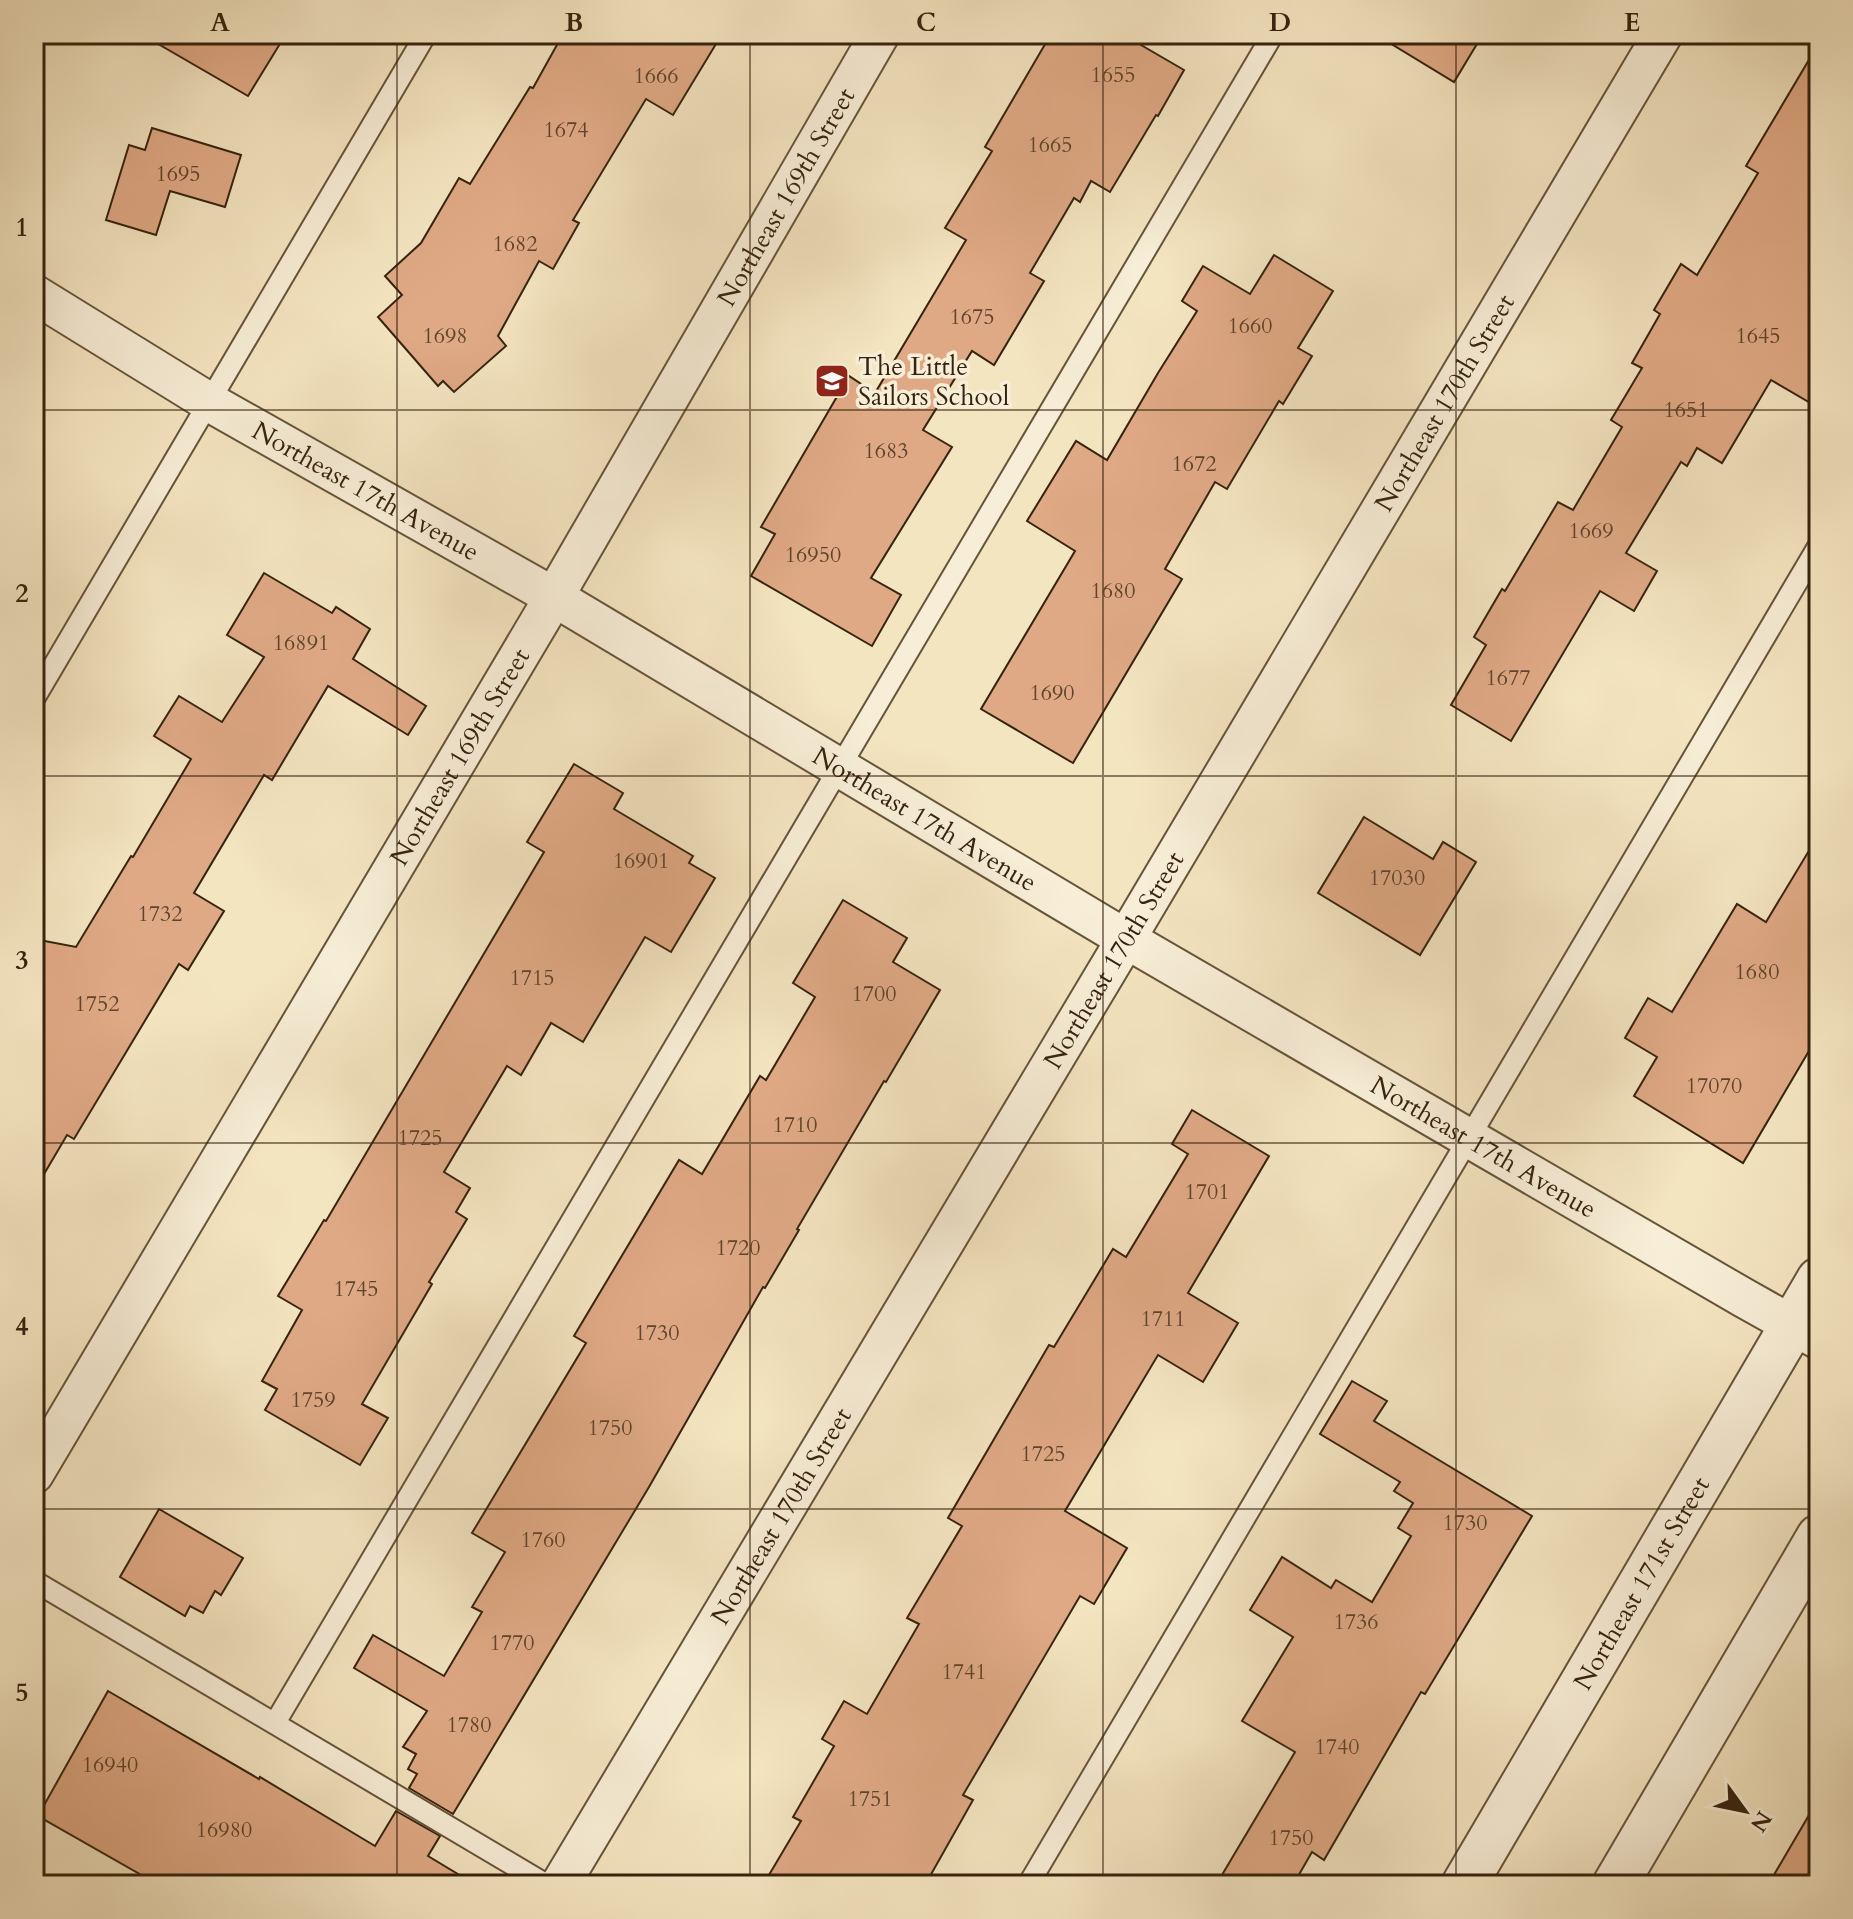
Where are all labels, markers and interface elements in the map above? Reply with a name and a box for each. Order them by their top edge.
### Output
text: A [210,5,230,40]
text: B [565,5,583,40]
text: C [916,5,936,40]
text: D [1269,5,1291,40]
text: E [1624,5,1640,40]
house number: 1655 [1090,60,1136,90]
house number: 1666 [633,61,679,91]
street label: Northeast 169th Street [709,81,863,313]
house number: 1674 [543,115,589,145]
house number: 1665 [1027,130,1073,160]
house number: 1695 [155,159,201,189]
text: 1 [15,210,29,245]
house number: 1682 [492,229,538,259]
street label: Northeast 170th Street [1367,288,1523,518]
house number: 1675 [949,302,995,332]
house number: 1660 [1227,311,1273,341]
house number: 1698 [422,321,468,351]
house number: 1645 [1735,321,1781,351]
place label: The Little Sailors School [858,349,1010,414]
school or university icon: The Little Sailors School [813,362,851,400]
house number: 1651 [1663,395,1709,425]
street label: Northeast 17th Avenue [246,413,486,569]
house number: 1683 [863,436,909,466]
house number: 1672 [1171,449,1217,479]
house number: 1669 [1568,516,1614,546]
house number: 16950 [785,540,841,570]
text: 2 [15,576,29,611]
house number: 1680 [1090,576,1136,606]
house number: 16891 [273,628,329,658]
street label: Northeast 169th Street [382,642,538,872]
house number: 1677 [1485,663,1531,693]
house number: 1690 [1029,678,1075,708]
street label: Northeast 17th Avenue [806,739,1043,900]
street label: Northeast 170th Street [1035,845,1192,1075]
house number: 16901 [613,846,669,876]
house number: 17030 [1369,863,1425,893]
house number: 1732 [137,899,183,929]
text: 3 [15,943,29,978]
house number: 1680 [1734,957,1780,987]
house number: 1715 [509,963,555,993]
house number: 1700 [851,979,897,1009]
house number: 1752 [74,989,120,1019]
street label: Northeast 17th Avenue [1364,1068,1603,1227]
house number: 17070 [1686,1071,1742,1101]
house number: 1710 [772,1110,818,1140]
house number: 1725 [397,1123,443,1153]
house number: 1701 [1184,1177,1230,1207]
house number: 1720 [715,1233,761,1263]
house number: 1745 [333,1274,379,1304]
house number: 1711 [1140,1304,1186,1334]
text: 4 [15,1309,29,1344]
house number: 1730 [634,1318,680,1348]
house number: 1759 [290,1385,336,1415]
street label: Northeast 170th Street [703,1401,860,1631]
house number: 1750 [587,1413,633,1443]
house number: 1725 [1020,1439,1066,1469]
street label: Northeast 171st Street [1565,1470,1718,1696]
house number: 1730 [1442,1508,1488,1538]
house number: 1760 [520,1525,566,1555]
house number: 1736 [1333,1607,1379,1637]
house number: 1770 [489,1628,535,1658]
house number: 1741 [941,1657,987,1687]
text: 5 [15,1675,29,1710]
house number: 1780 [446,1710,492,1740]
house number: 1740 [1314,1732,1360,1762]
house number: 16940 [82,1750,138,1780]
north arrow [1705,1771,1785,1851]
house number: 1751 [847,1784,893,1814]
text: N [1743,1805,1779,1838]
house number: 16980 [196,1815,252,1845]
house number: 1750 [1268,1823,1314,1853]

